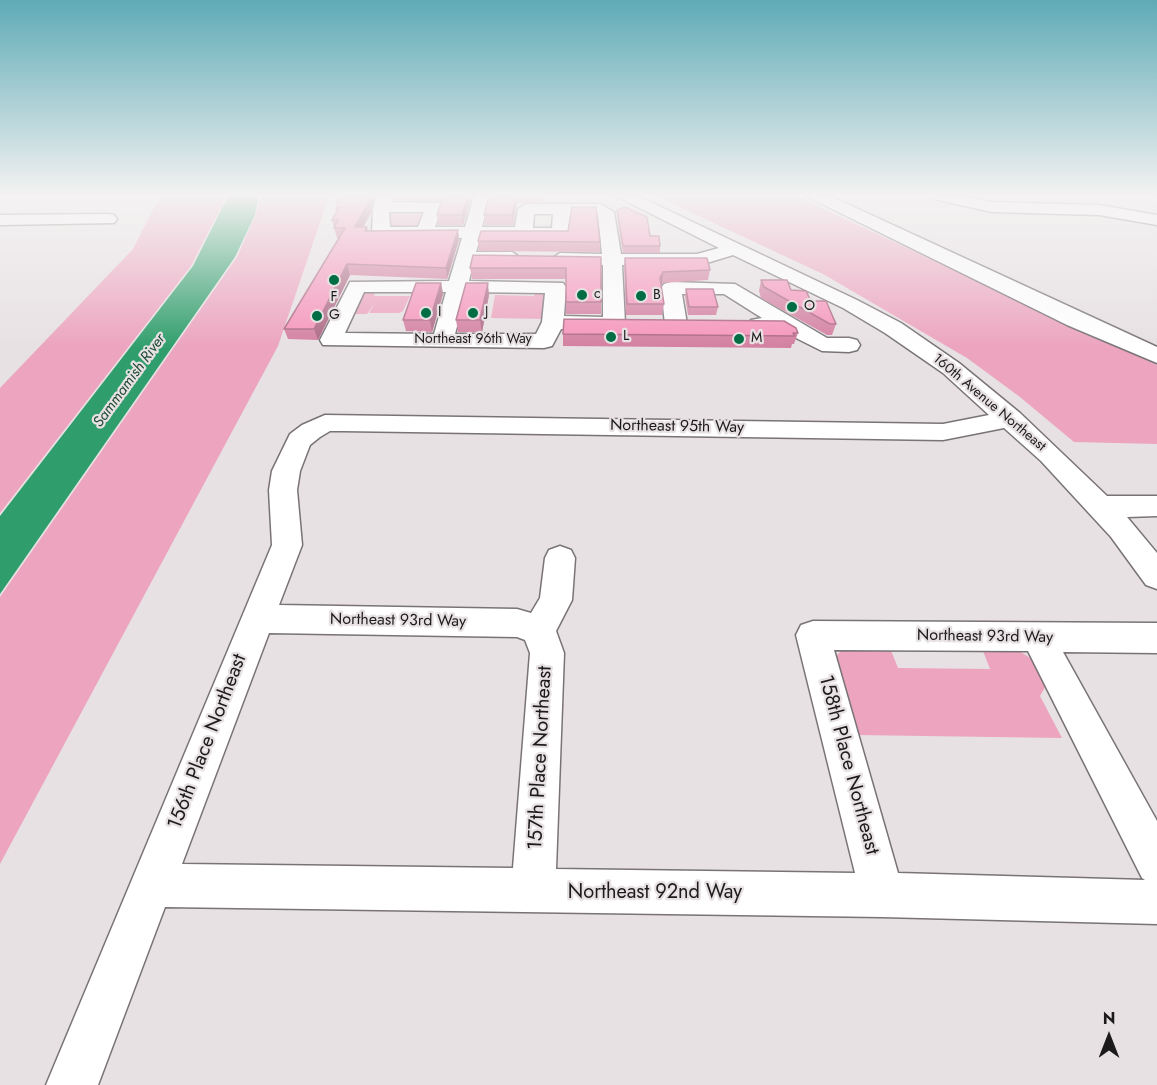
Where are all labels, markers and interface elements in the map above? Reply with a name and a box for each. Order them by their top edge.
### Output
marker: F [327,273,341,287]
place label: c [594,287,601,303]
marker: c [575,288,589,302]
place label: B [653,288,661,304]
marker: B [634,289,648,303]
place label: F [331,290,337,306]
place label: O [804,299,815,315]
marker: O [785,300,799,314]
place label: I [438,305,441,321]
place label: J [485,305,488,321]
marker: I [419,306,433,320]
marker: J [466,306,480,320]
place label: G [329,308,340,324]
marker: G [310,309,324,323]
place label: L [623,329,629,345]
marker: L [604,330,618,344]
water label: Sammamish River [90,331,170,431]
place label: M [751,331,762,347]
street label: Northeast 96th Way [414,332,532,348]
marker: M [732,332,746,346]
street label: 160th Avenue Northeast [929,351,1049,455]
street label: Northeast 95th Way [610,416,744,438]
street label: Northeast 93rd Way [330,610,466,632]
street label: Northeast 93rd Way [917,626,1053,648]
street label: 156th Place Northeast [164,651,252,833]
street label: 157th Place Northeast [524,665,558,851]
street label: 158th Place Northeast [812,673,884,857]
street label: Northeast 92nd Way [568,881,742,905]
north arrow [1079,1007,1139,1067]
text: N [1103,1007,1115,1030]

